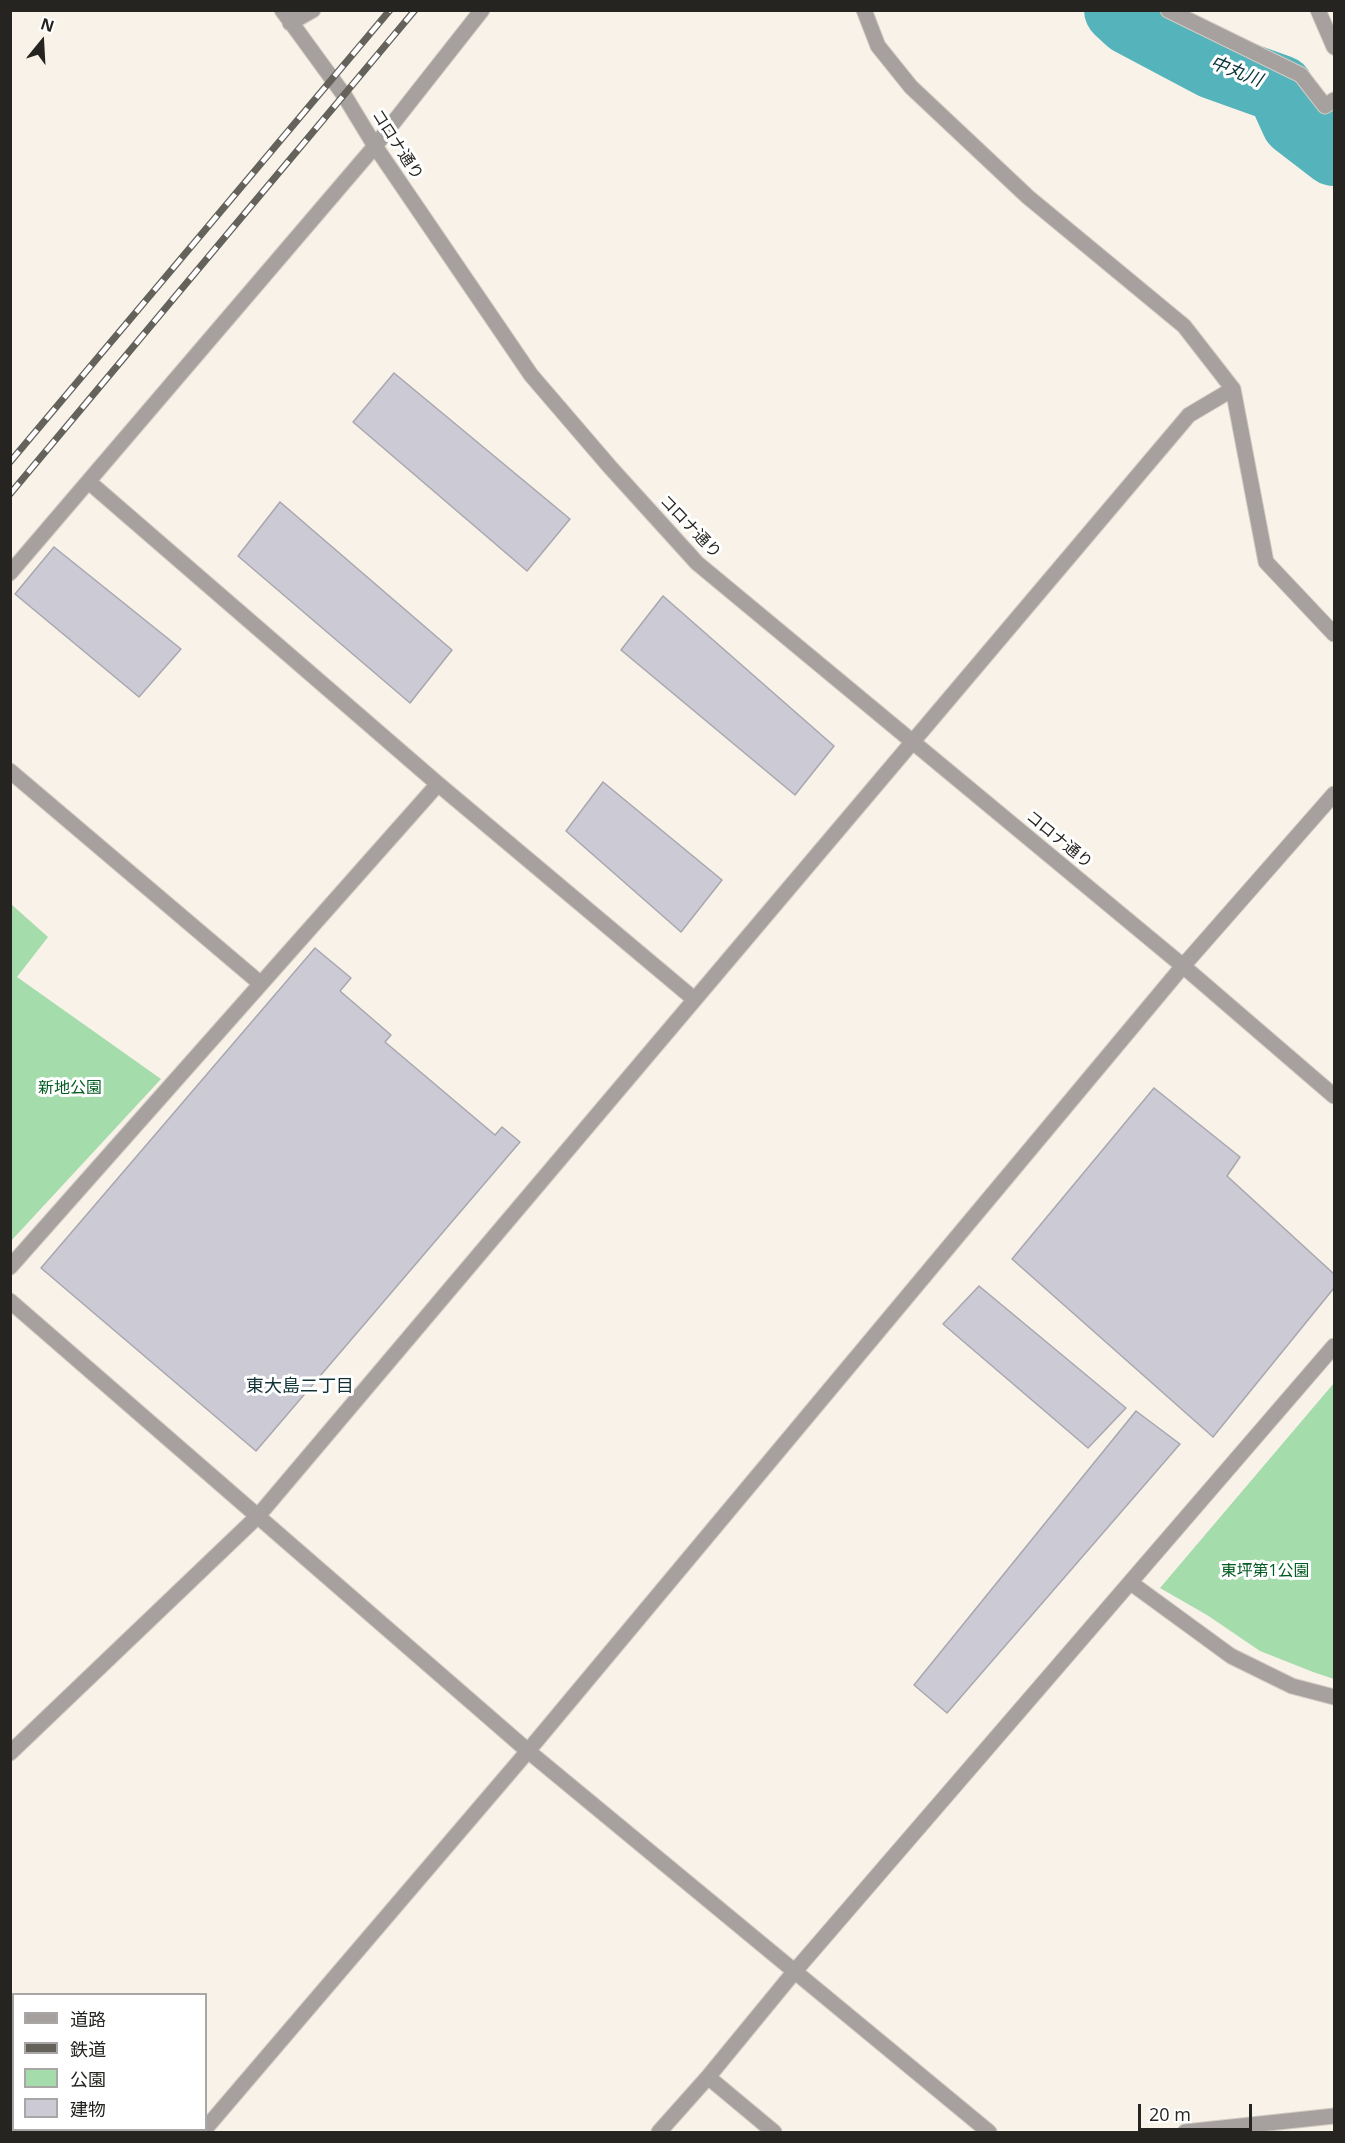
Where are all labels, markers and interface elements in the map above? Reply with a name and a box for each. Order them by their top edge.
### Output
north arrow [12,12,72,72]
text: N [38,12,57,37]
water label: 中丸川 [1207,52,1265,92]
street label: コロナ通り [367,106,427,184]
street label: コロナ通り [655,492,725,562]
street label: コロナ通り [1022,807,1096,873]
park label: 新地公園 [38,1078,102,1098]
district label: 東大島二丁目 [246,1376,354,1398]
park label: 東坪第1公園 [1220,1561,1310,1581]
legend [12,1993,207,2131]
text: 道路 [70,2007,106,2031]
text: 鉄道 [70,2037,106,2061]
text: 公園 [70,2067,106,2091]
scale bar [1141,2092,1255,2130]
text: 建物 [70,2097,106,2121]
text: 20 m [1149,2102,1191,2126]

